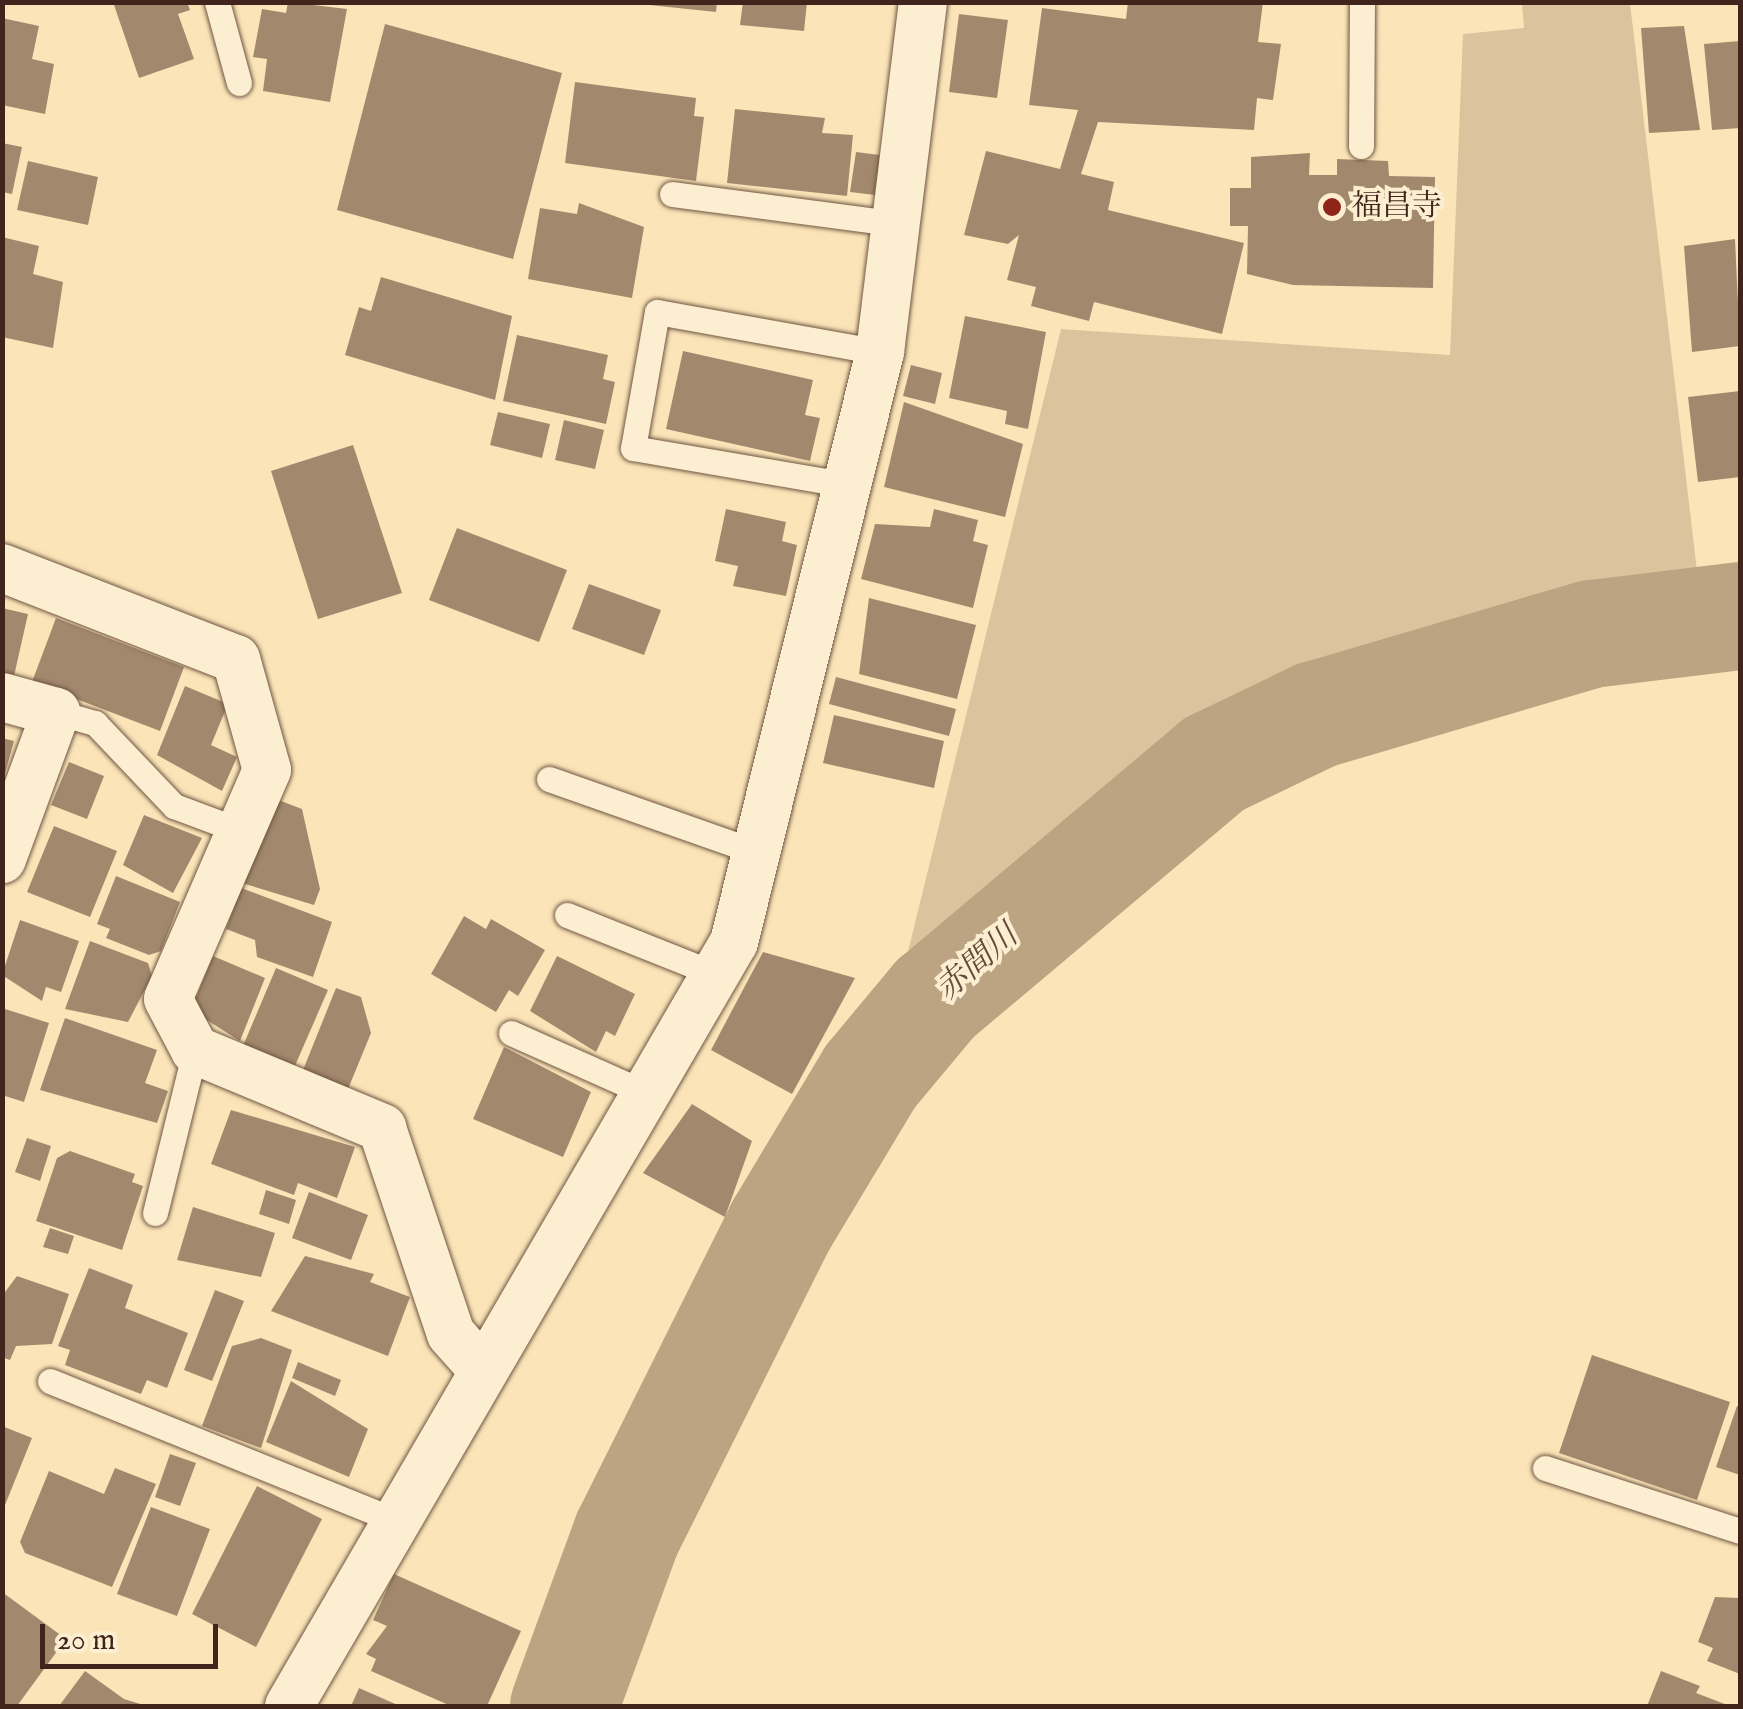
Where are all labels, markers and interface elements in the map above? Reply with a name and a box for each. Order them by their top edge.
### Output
place label: 福昌寺 [1352,189,1442,225]
marker: 福昌寺 [1321,196,1343,218]
water label: 赤間川 [929,918,1027,1010]
scale bar [45,1604,222,1666]
text: 20 m [57,1622,116,1660]

